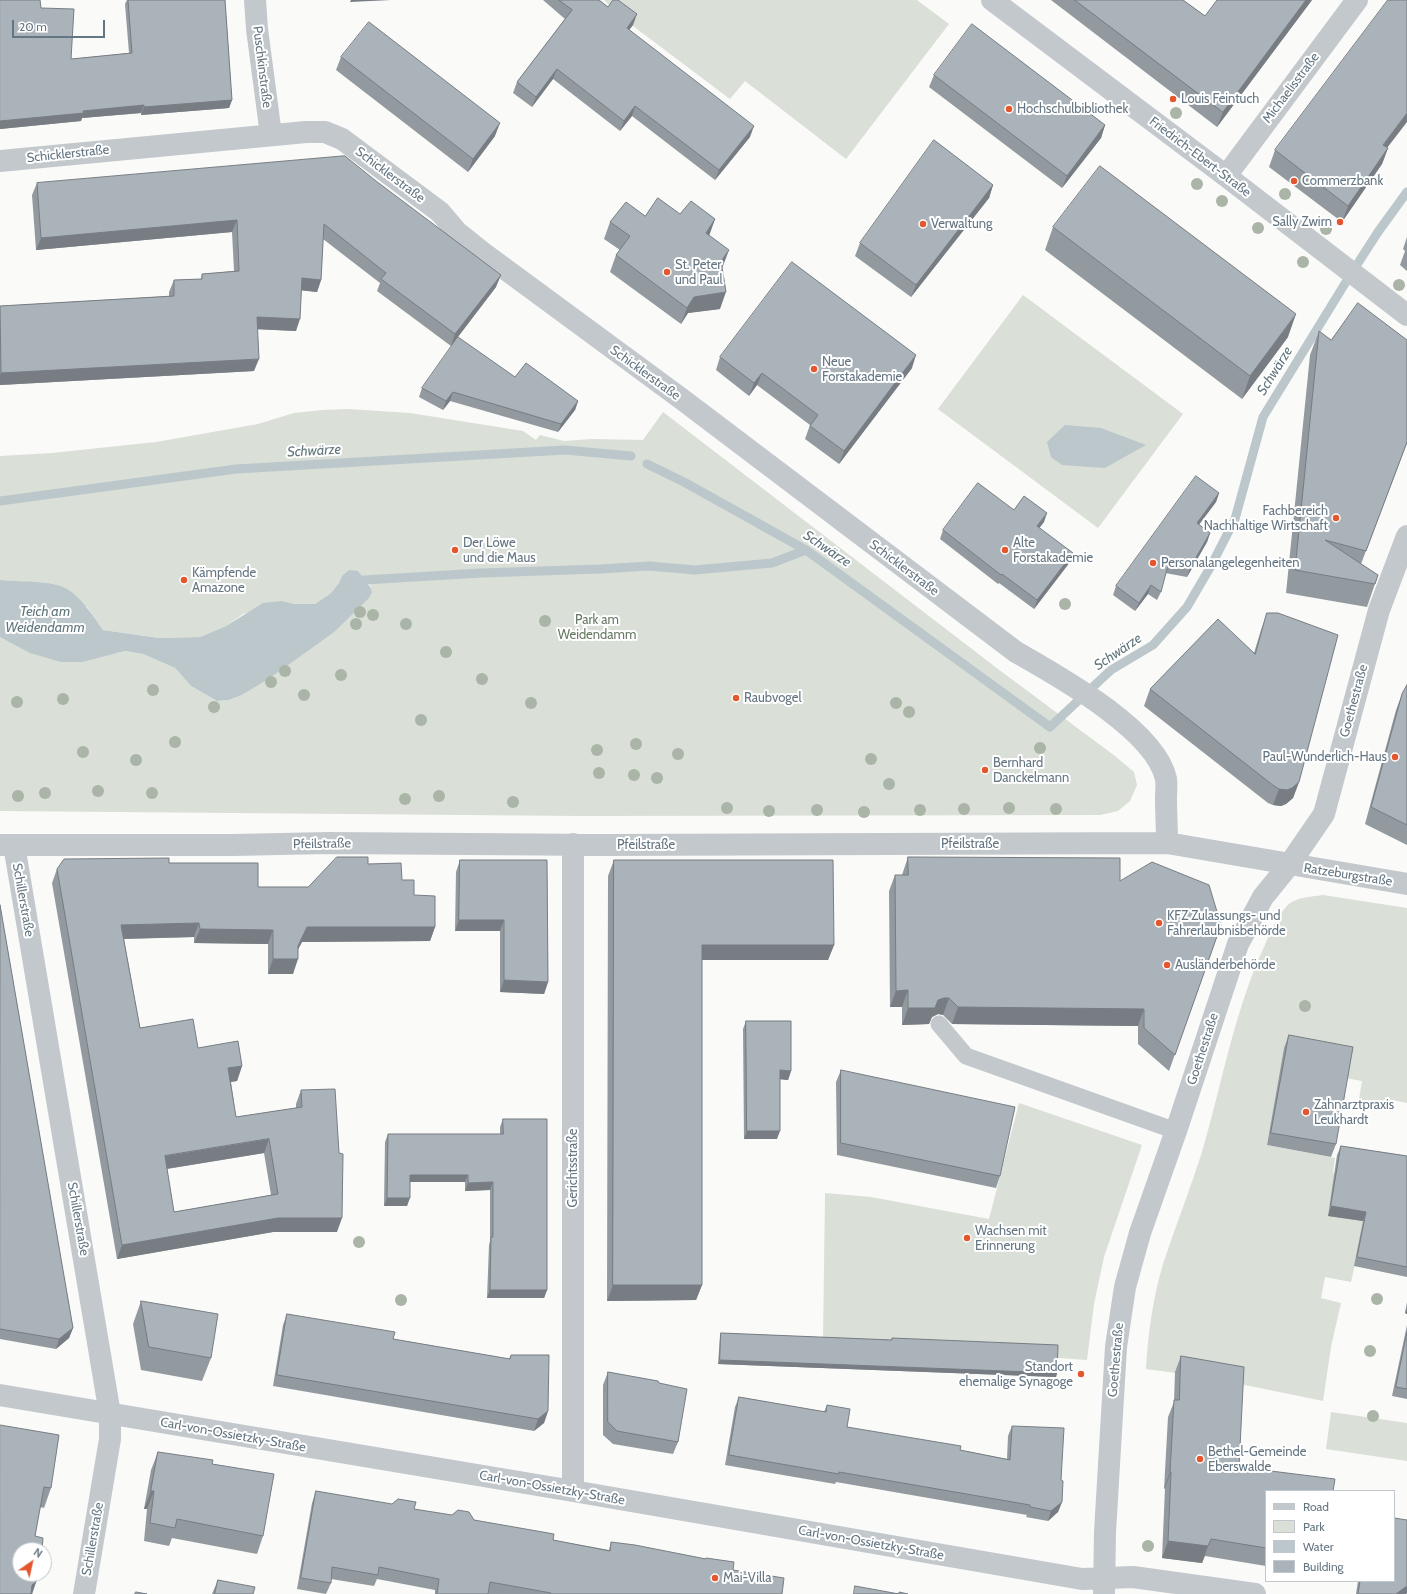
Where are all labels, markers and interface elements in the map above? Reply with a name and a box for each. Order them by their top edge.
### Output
scale bar [14,12,107,38]
text: 20 m [19,19,47,34]
street label: Puschkinstraße [249,25,275,109]
street label: Michaelisstraße [1259,50,1323,126]
place label: Louis Feintuch [1181,91,1259,107]
marker: Louis Feintuch [1168,94,1178,104]
place label: Hochschulbibliothek [1017,101,1128,117]
marker: Hochschulbibliothek [1004,104,1014,114]
street label: Friedrich-Ebert-Straße [1146,114,1254,200]
street label: Schicklerstraße [26,142,110,166]
street label: Schicklerstraße [352,144,428,206]
place label: Commerzbank [1302,173,1383,189]
marker: Commerzbank [1289,176,1299,186]
place label: Sally Zwirn [1272,214,1332,230]
place label: Verwaltung [931,216,992,232]
marker: Sally Zwirn [1335,217,1345,227]
marker: Verwaltung [918,219,928,229]
place label: St. Peter und Paul [675,257,723,288]
marker: St. Peter und Paul [662,267,672,277]
street label: Schicklerstraße [607,342,683,404]
water label: Schwärze [1254,344,1296,398]
place label: Neue Forstakademie [822,354,902,385]
marker: Neue Forstakademie [809,364,819,374]
water label: Schwärze [287,441,341,461]
place label: Fachbereich Nachhaltige Wirtschaft [1204,503,1328,534]
marker: Fachbereich Nachhaltige Wirtschaft [1331,513,1341,523]
water label: Schwärze [800,527,854,571]
place label: Der Löwe und die Maus [463,535,536,566]
place label: Alte Forstakademie [1013,535,1093,566]
street label: Schicklerstraße [866,537,942,599]
marker: Der Löwe und die Maus [450,545,460,555]
marker: Alte Forstakademie [1000,545,1010,555]
place label: Personalangelegenheiten [1161,555,1300,571]
marker: Personalangelegenheiten [1148,558,1158,568]
place label: Kämpfende Amazone [192,565,256,596]
marker: Kämpfende Amazone [179,575,189,585]
water label: Teich am Weidendamm [5,604,85,636]
park label: Park am Weidendamm [558,612,636,643]
water label: Schwärze [1091,630,1145,674]
street label: Goethestraße [1337,663,1371,739]
place label: Raubvogel [744,690,802,706]
marker: Raubvogel [731,693,741,703]
place label: Paul-Wunderlich-Haus [1262,749,1387,765]
marker: Paul-Wunderlich-Haus [1390,752,1400,762]
place label: Bernhard Danckelmann [993,755,1069,786]
marker: Bernhard Danckelmann [980,765,990,775]
street label: Pfeilstraße [293,836,351,852]
street label: Pfeilstraße [941,836,999,852]
street label: Pfeilstraße [617,837,675,853]
street label: Ratzeburgstraße [1303,860,1393,890]
street label: Schillerstraße [9,862,37,938]
place label: KFZ Zulassungs- und Fahrerlaubnisbehörde [1167,908,1286,939]
marker: KFZ Zulassungs- und Fahrerlaubnisbehörde [1154,918,1164,928]
place label: Ausländerbehörde [1175,957,1275,973]
marker: Ausländerbehörde [1162,960,1172,970]
street label: Goethestraße [1184,1011,1222,1087]
place label: Zahnarztpraxis Leukhardt [1314,1097,1394,1128]
marker: Zahnarztpraxis Leukhardt [1301,1107,1311,1117]
street label: Gerichtsstraße [565,1129,581,1207]
street label: Schillerstraße [64,1181,92,1257]
place label: Wachsen mit Erinnerung [975,1223,1047,1254]
marker: Wachsen mit Erinnerung [962,1233,972,1243]
street label: Goethestraße [1105,1322,1127,1398]
place label: Standort ehemalige Synagoge [959,1359,1073,1390]
marker: Standort ehemalige Synagoge [1076,1369,1086,1379]
street label: Carl-von-Ossietzky-Straße [159,1415,307,1455]
place label: Bethel-Gemeinde Eberswalde [1208,1444,1306,1475]
marker: Bethel-Gemeinde Eberswalde [1195,1454,1205,1464]
street label: Carl-von-Ossietzky-Straße [478,1468,626,1508]
legend [1265,1490,1395,1582]
text: Road [1303,1499,1329,1514]
street label: Schillerstraße [79,1501,107,1577]
text: Park [1303,1519,1325,1534]
street label: Carl-von-Ossietzky-Straße [797,1523,945,1563]
text: Water [1303,1539,1333,1554]
north arrow [12,1542,52,1582]
text: N [31,1545,45,1561]
text: Building [1303,1559,1344,1574]
place label: Mai-Villa [723,1570,771,1586]
marker: Mai-Villa [710,1573,720,1583]

